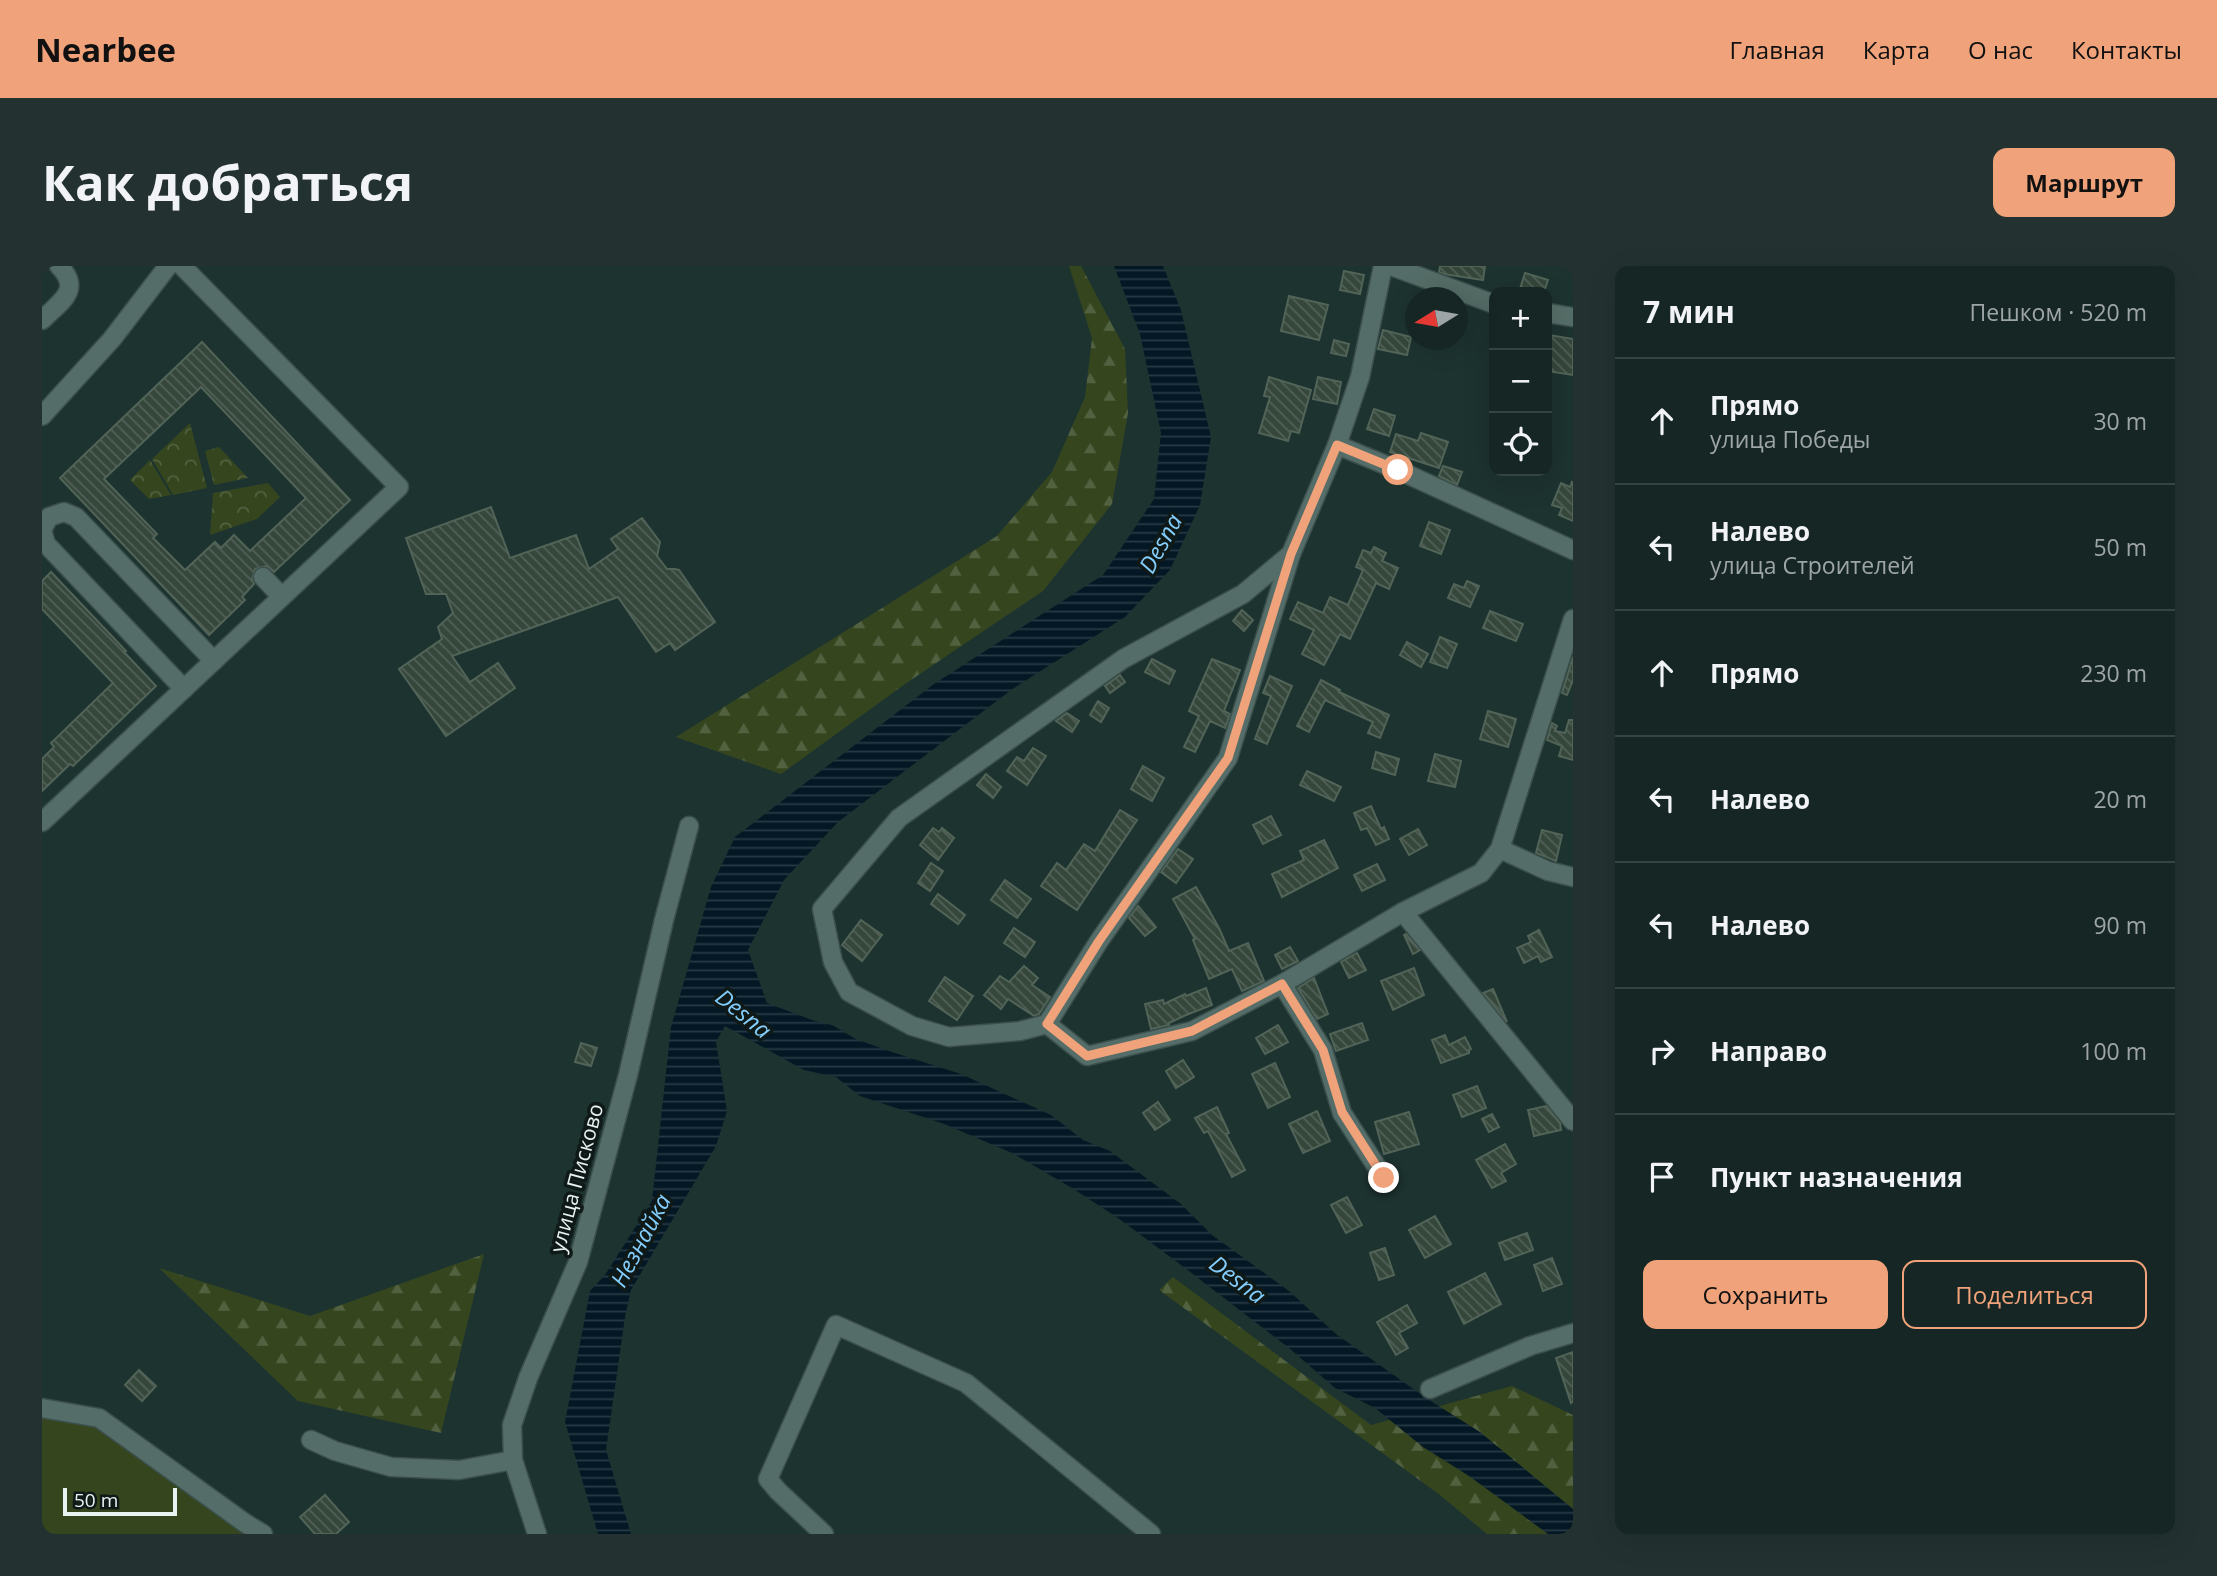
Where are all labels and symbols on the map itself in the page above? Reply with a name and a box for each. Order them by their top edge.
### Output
north arrow [1405,287,1468,350]
route start [1382,454,1413,485]
water label: Desna [1131,508,1189,578]
water label: Desna [709,981,779,1045]
street label: улица Писково [543,1100,609,1256]
route end [1368,1162,1399,1193]
water label: Незнайка [602,1188,678,1292]
water label: Desna [1203,1247,1273,1311]
scale bar [63,1485,177,1517]

